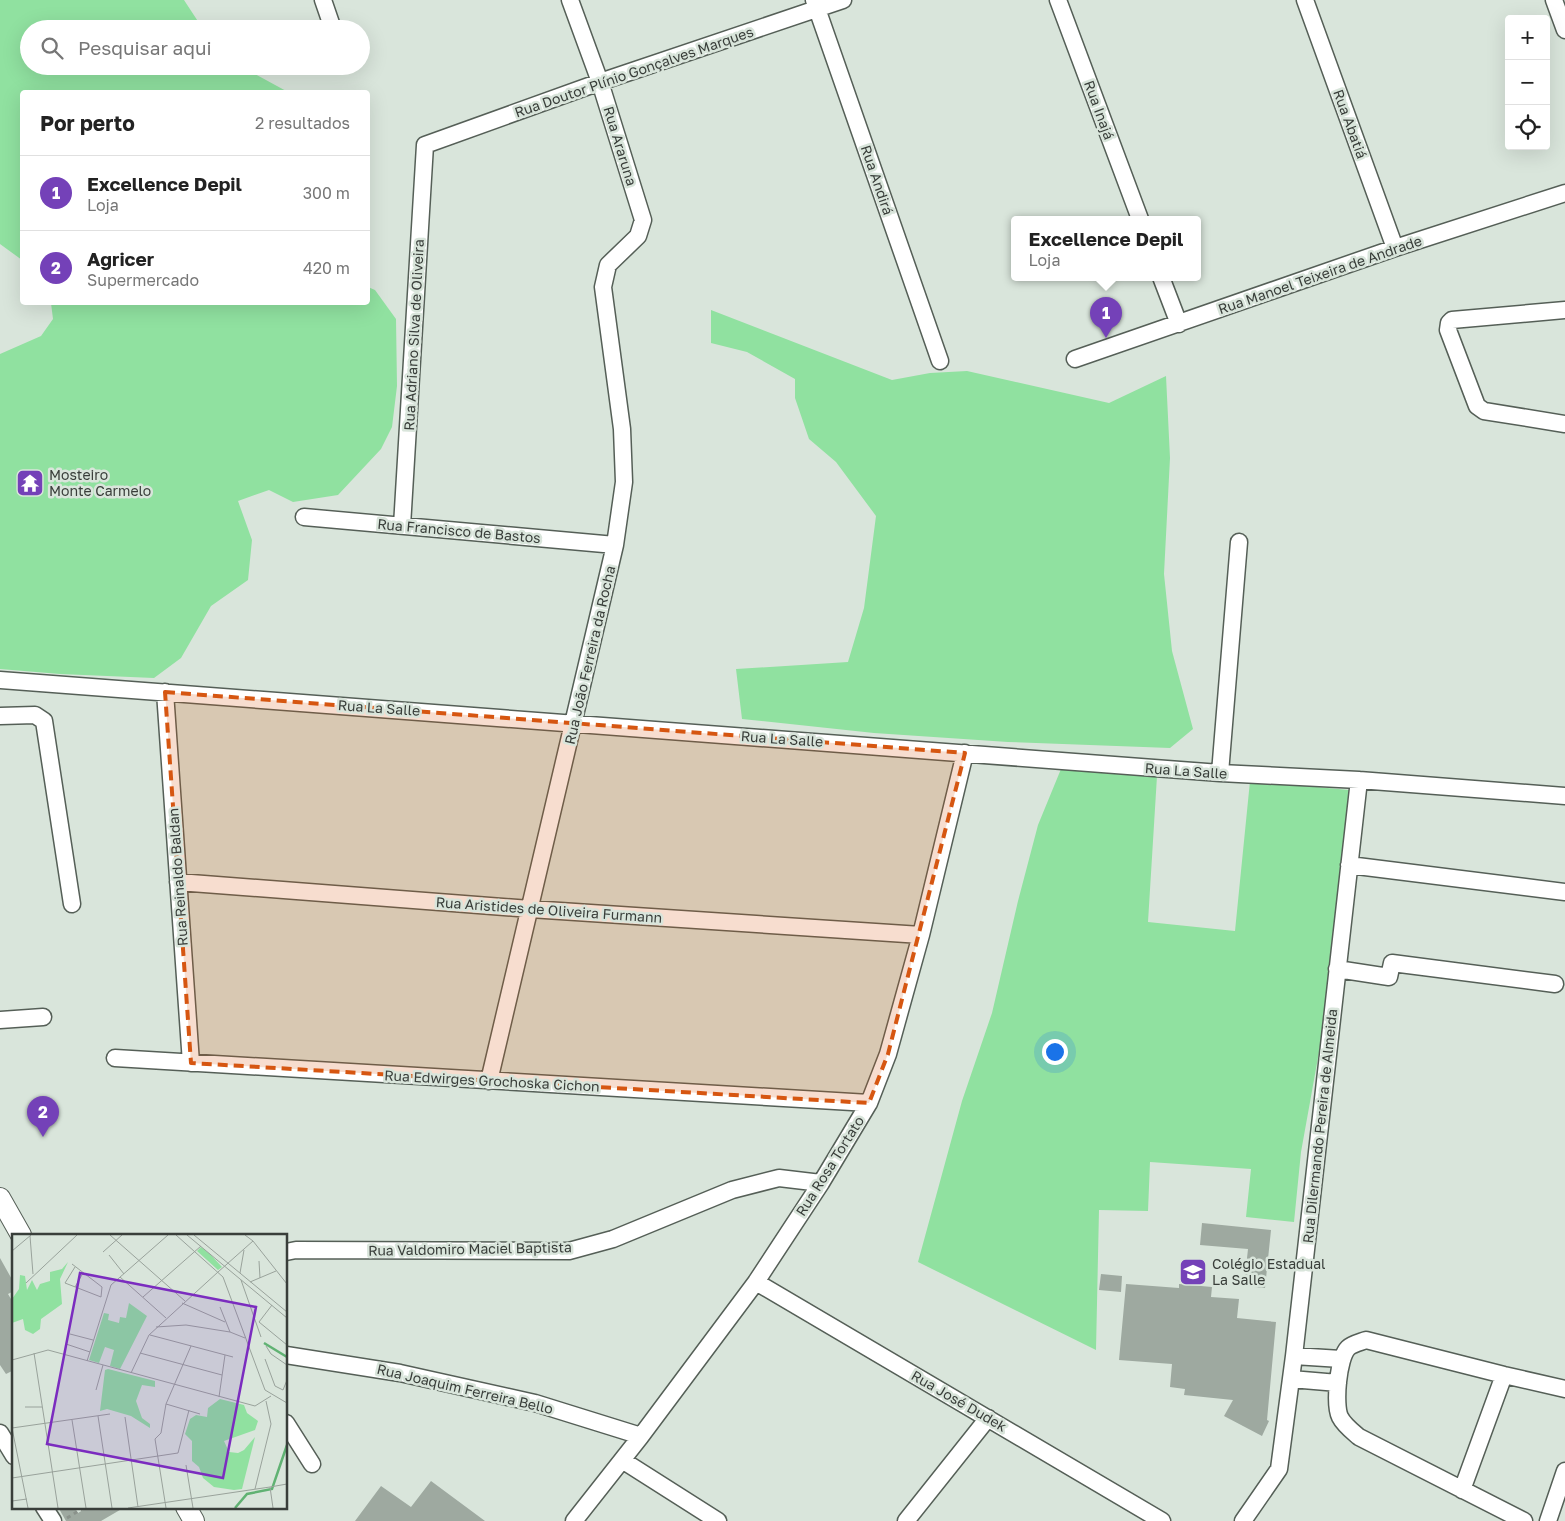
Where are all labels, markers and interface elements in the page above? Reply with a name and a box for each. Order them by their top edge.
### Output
map controls [1505,15,1550,150]
button: + [1505,15,1550,60]
search box [20,20,370,75]
street label: Rua Doutor Plínio Gonçalves Marques [512,23,756,121]
icon: search [38,34,66,62]
text: Pesquisar aqui [78,36,212,59]
button: − [1505,60,1550,105]
street label: Rua Inajá [1081,78,1118,142]
street label: Rua Abatiá [1330,87,1371,161]
street label: Rua Araruna [600,104,641,188]
button: locate [1505,105,1550,150]
text: Por perto [40,110,135,136]
text: 2 resultados [255,113,350,133]
street label: Rua Andirá [858,143,897,217]
text: Excellence Depil [87,172,242,195]
text: 1 [52,183,60,203]
text: 300 m [303,183,350,203]
text: Loja [87,195,119,215]
popup [1011,216,1201,281]
text: Excellence Depil [1029,227,1183,250]
street label: Rua Manoel Teixeira de Andrade [1216,232,1424,317]
street label: Rua Adriano Silva de Oliveira [400,239,427,431]
text: Agricer [87,247,154,270]
text: Loja [1029,250,1060,270]
text: 2 [51,258,61,278]
text: 420 m [303,258,350,278]
text: Supermercado [87,270,199,290]
pin: 1 [1090,297,1122,338]
place label: Mosteiro Monte Carmelo [49,466,151,499]
temple icon: Mosteiro Monte Carmelo [15,468,45,498]
street label: Rua Francisco de Bastos [377,515,541,546]
street label: Rua João Ferreira da Rocha [561,564,618,746]
street label: Rua La Salle [337,696,421,719]
street label: Rua La Salle [740,727,824,750]
street label: Rua La Salle [1144,759,1228,782]
street label: Rua Reinaldo Baldan [164,807,191,947]
street label: Rua Aristides de Oliveira Furmann [435,893,663,926]
street label: Rua Dilermando Pereira de Almeida [1299,1008,1340,1244]
your location [1042,1039,1068,1065]
street label: Rua Edwirges Grochoska Cichon [384,1066,600,1095]
pin: 2 [27,1096,59,1137]
street label: Rua Rosa Tortato [792,1113,867,1219]
inset map [12,1234,288,1508]
street label: Rua Valdomiro Maciel Baptista [368,1238,572,1259]
place label: Colégio Estadual La Salle [1212,1255,1326,1288]
school or university icon: Colégio Estadual La Salle [1178,1257,1208,1287]
street label: Rua Joaquim Ferreira Bello [375,1360,555,1417]
street label: Rua José Dudek [909,1366,1010,1435]

